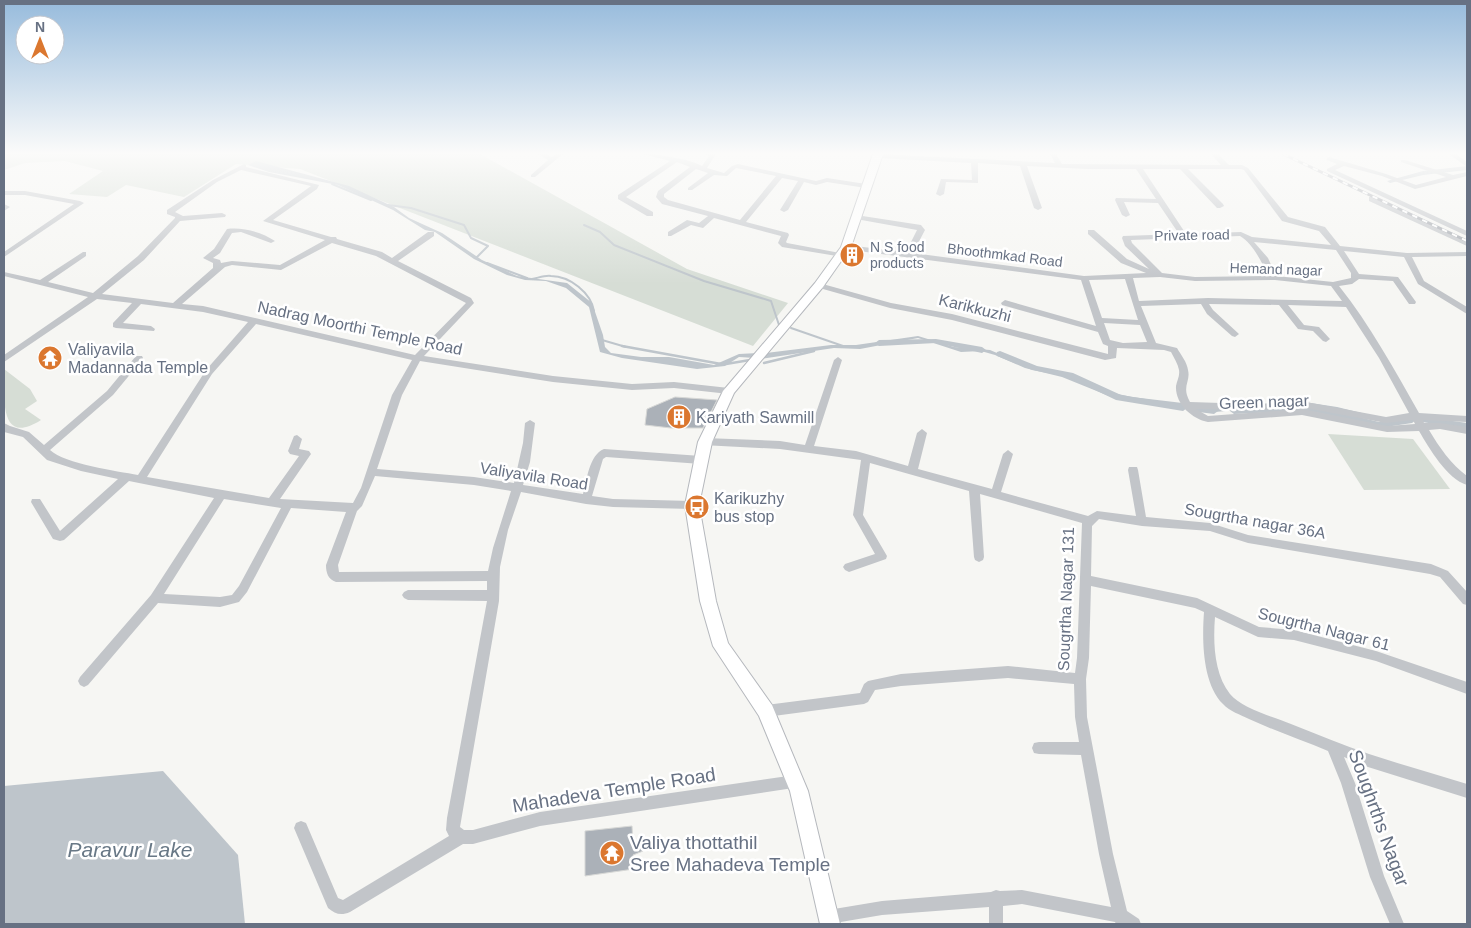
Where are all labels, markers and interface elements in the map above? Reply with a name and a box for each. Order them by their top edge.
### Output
north arrow [15,15,65,65]
text: N [35,19,45,35]
street label: Private road [1154,226,1230,244]
place label: N S food products [870,239,924,271]
street label: Bhoothmkad Road [946,240,1064,270]
building icon: N S food products [839,242,865,268]
street label: Hemand nagar [1229,259,1323,279]
street label: Karikkuzhi [937,291,1013,325]
street label: Nadrag Moorthi Temple Road [256,298,464,358]
place label: Valiyavila Madannada Temple [68,341,208,376]
temple icon: Valiyavila Madannada Temple [37,345,63,371]
street label: Green nagar [1219,392,1310,412]
building icon: Kariyath Sawmill [666,404,692,430]
place label: Kariyath Sawmill [696,409,814,426]
street label: Valiyavila Road [479,459,589,493]
place label: Karikuzhy bus stop [714,490,784,525]
bus stop icon: Karikuzhy bus stop [684,494,710,520]
street label: Sougrtha nagar 36A [1183,500,1327,542]
street label: Sougrtha Nagar 131 [1055,527,1077,671]
street label: Sougrtha Nagar 61 [1256,604,1392,654]
street label: Soughrths Nagar [1345,747,1414,890]
street label: Mahadeva Temple Road [511,764,717,816]
place label: Valiya thottathil Sree Mahadeva Temple [630,832,830,875]
water label: Paravur Lake [68,838,192,861]
temple icon: Valiya thottathil Sree Mahadeva Temple [599,840,625,866]

